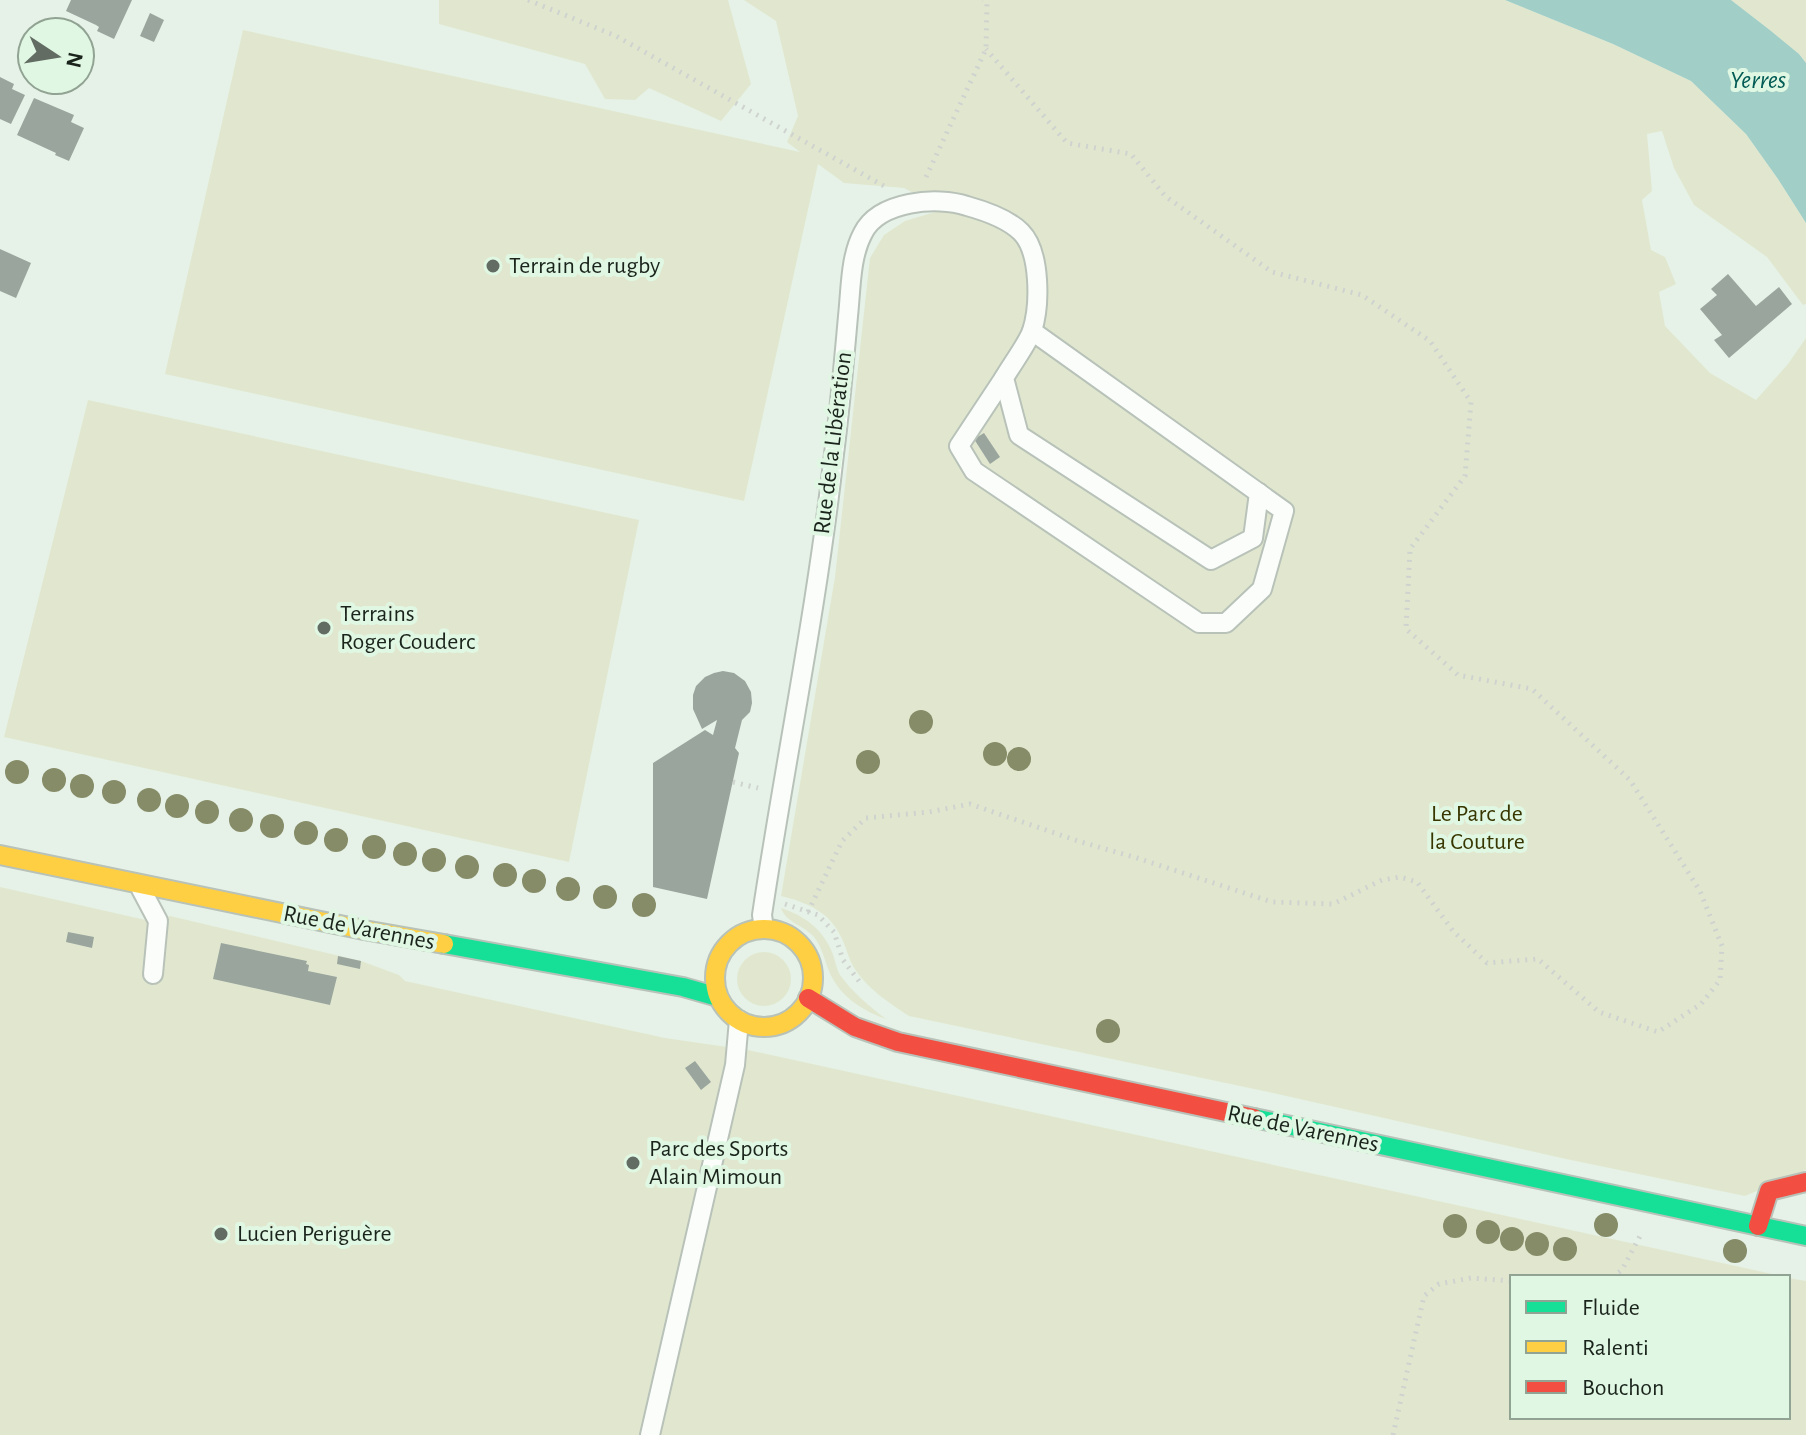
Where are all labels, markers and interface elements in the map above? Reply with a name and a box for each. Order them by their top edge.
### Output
north arrow [16,16,96,96]
text: N [62,50,87,70]
water label: Yerres [1730,67,1786,93]
place label: Terrain de rugby [509,254,660,278]
marker: Terrain de rugby [484,257,502,275]
street label: Rue de la Libération [810,350,856,536]
place label: Terrains Roger Couderc [340,602,475,654]
marker: Terrains Roger Couderc [315,619,333,637]
park label: Le Parc de la Couture [1429,802,1525,854]
street label: Rue de Varennes [281,902,437,954]
street label: Rue de Varennes [1225,1101,1381,1157]
place label: Parc des Sports Alain Mimoun [649,1137,788,1189]
marker: Parc des Sports Alain Mimoun [624,1154,642,1172]
place label: Lucien Periguère [237,1222,392,1246]
marker: Lucien Periguère [212,1225,230,1243]
legend [1510,1275,1790,1419]
text: Fluide [1582,1296,1640,1320]
text: Ralenti [1582,1336,1649,1360]
text: Bouchon [1582,1376,1664,1400]

